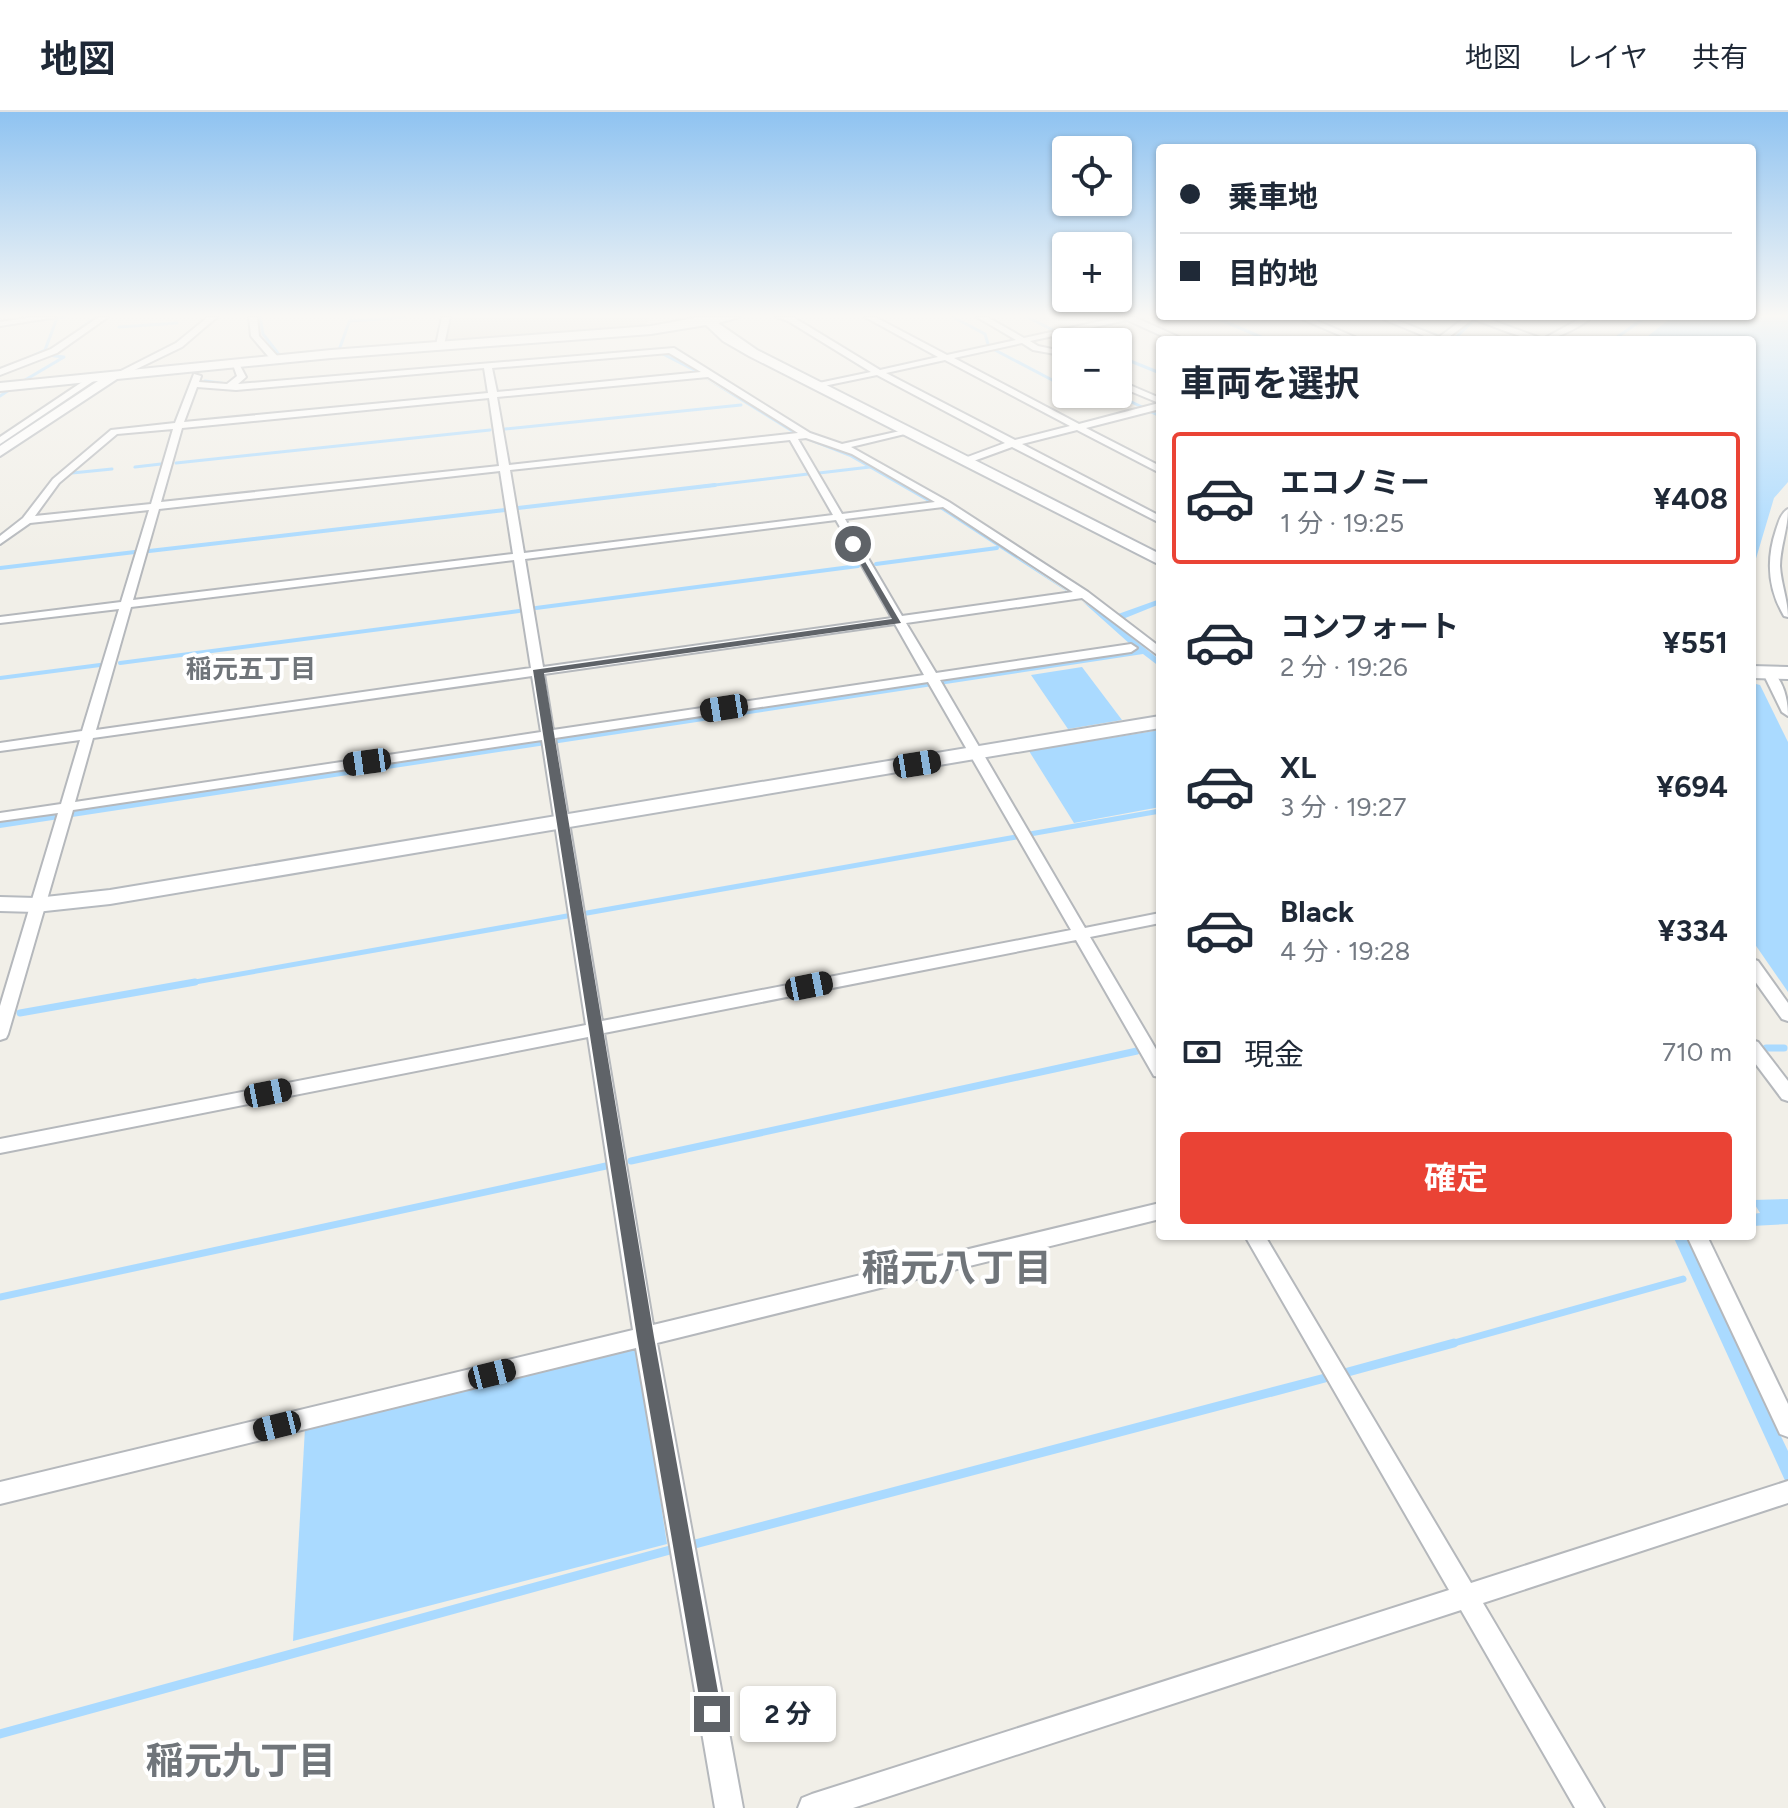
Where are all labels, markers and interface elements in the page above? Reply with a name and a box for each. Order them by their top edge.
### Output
text: 地図 [40,36,116,82]
text: 地図 [1465,40,1521,74]
text: レイヤ [1565,40,1648,74]
text: 共有 [1692,40,1748,74]
map controls [1052,136,1132,408]
button: locate [1052,136,1132,216]
text: 乗車地 [1228,178,1318,215]
button: + [1052,232,1132,312]
text: 目的地 [1228,255,1318,292]
button: − [1052,328,1132,408]
text: 車両を選択 [1180,362,1360,405]
icon: car [1184,462,1256,534]
text: エコノミー [1280,464,1430,501]
text: ¥408 [1653,480,1728,517]
text: 1 分 · 19:25 [1280,507,1404,539]
route start [835,526,871,562]
icon: car [1184,606,1256,678]
text: コンフォート [1280,608,1459,645]
text: ¥551 [1663,624,1728,661]
text: 2 分 · 19:26 [1280,651,1408,683]
district label: 稲元五丁目 [186,653,316,685]
car [698,692,750,724]
car [342,747,392,777]
car [891,748,943,780]
text: XL [1280,749,1316,786]
icon: car [1184,750,1256,822]
text: ¥694 [1656,768,1728,805]
text: 3 分 · 19:27 [1280,791,1407,823]
text: Black [1280,893,1354,930]
icon: car [1184,894,1256,966]
text: ¥334 [1658,912,1728,949]
text: 4 分 · 19:28 [1280,935,1411,967]
car [783,970,835,1002]
icon: cash [1180,1030,1224,1074]
text: 現金 [1244,1036,1304,1073]
text: 710 m [1662,1036,1732,1068]
car [242,1077,294,1109]
button: 確定 [1180,1132,1732,1224]
district label: 稲元八丁目 [862,1245,1052,1291]
car [466,1357,518,1391]
car [251,1409,303,1443]
callout: 2 分 [740,1686,836,1742]
route end [694,1696,730,1732]
text: 2 分 [764,1698,812,1730]
district label: 稲元九丁目 [146,1738,336,1784]

